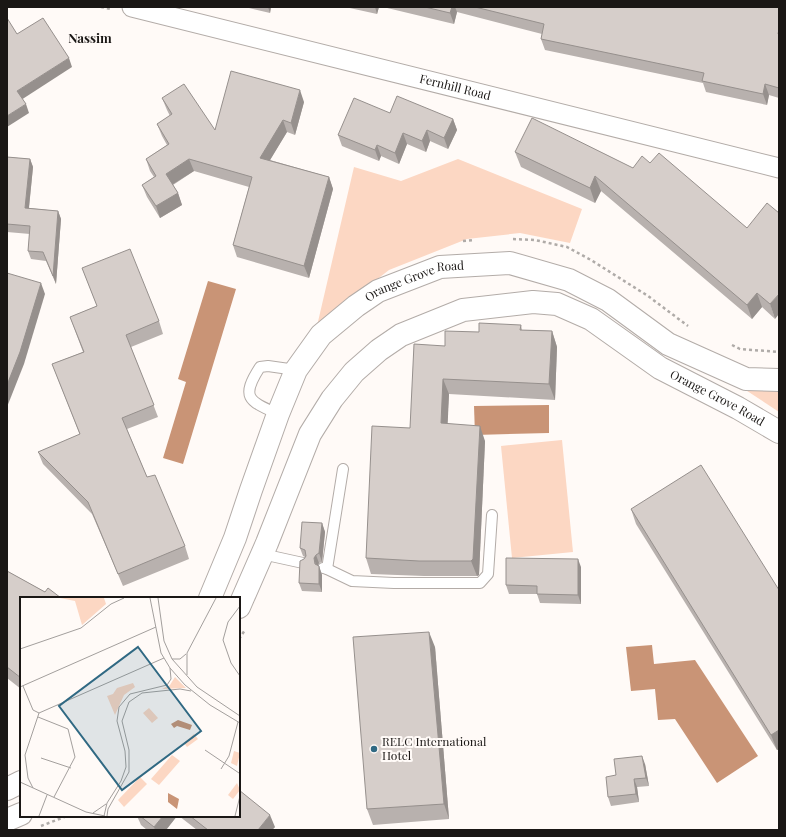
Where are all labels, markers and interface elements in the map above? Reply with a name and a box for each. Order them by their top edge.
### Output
district label: Nassim [68,29,112,46]
street label: Fernhill Road [418,70,493,103]
street label: Orange Grove Road [361,257,464,305]
street label: Orange Grove Road [668,366,768,429]
inset map [20,597,240,817]
place label: RELC International Hotel [382,733,487,763]
marker: RELC International Hotel [369,744,379,754]

